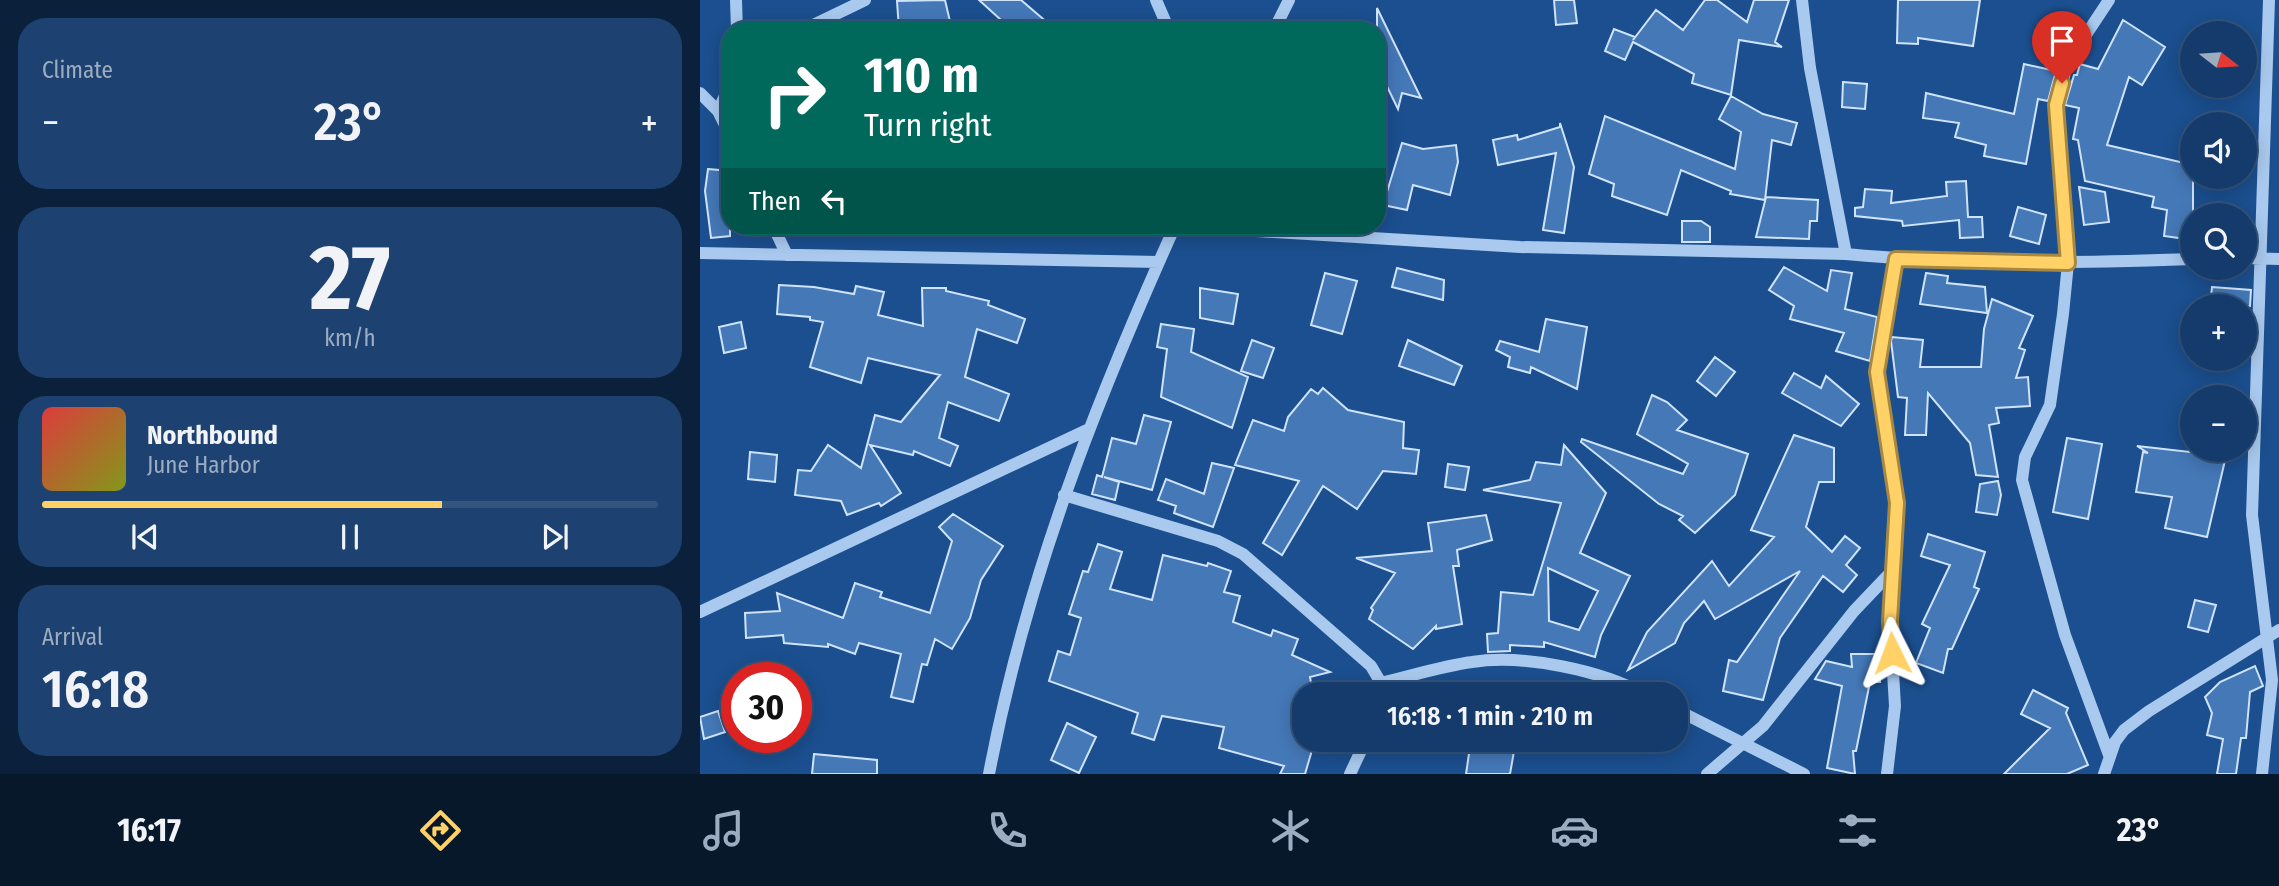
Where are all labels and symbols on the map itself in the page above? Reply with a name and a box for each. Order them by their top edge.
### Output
pin [2032,11,2092,83]
north arrow [2180,21,2258,98]
position arrow [1855,616,1929,690]
speed limit sign: 30 [721,662,812,753]

